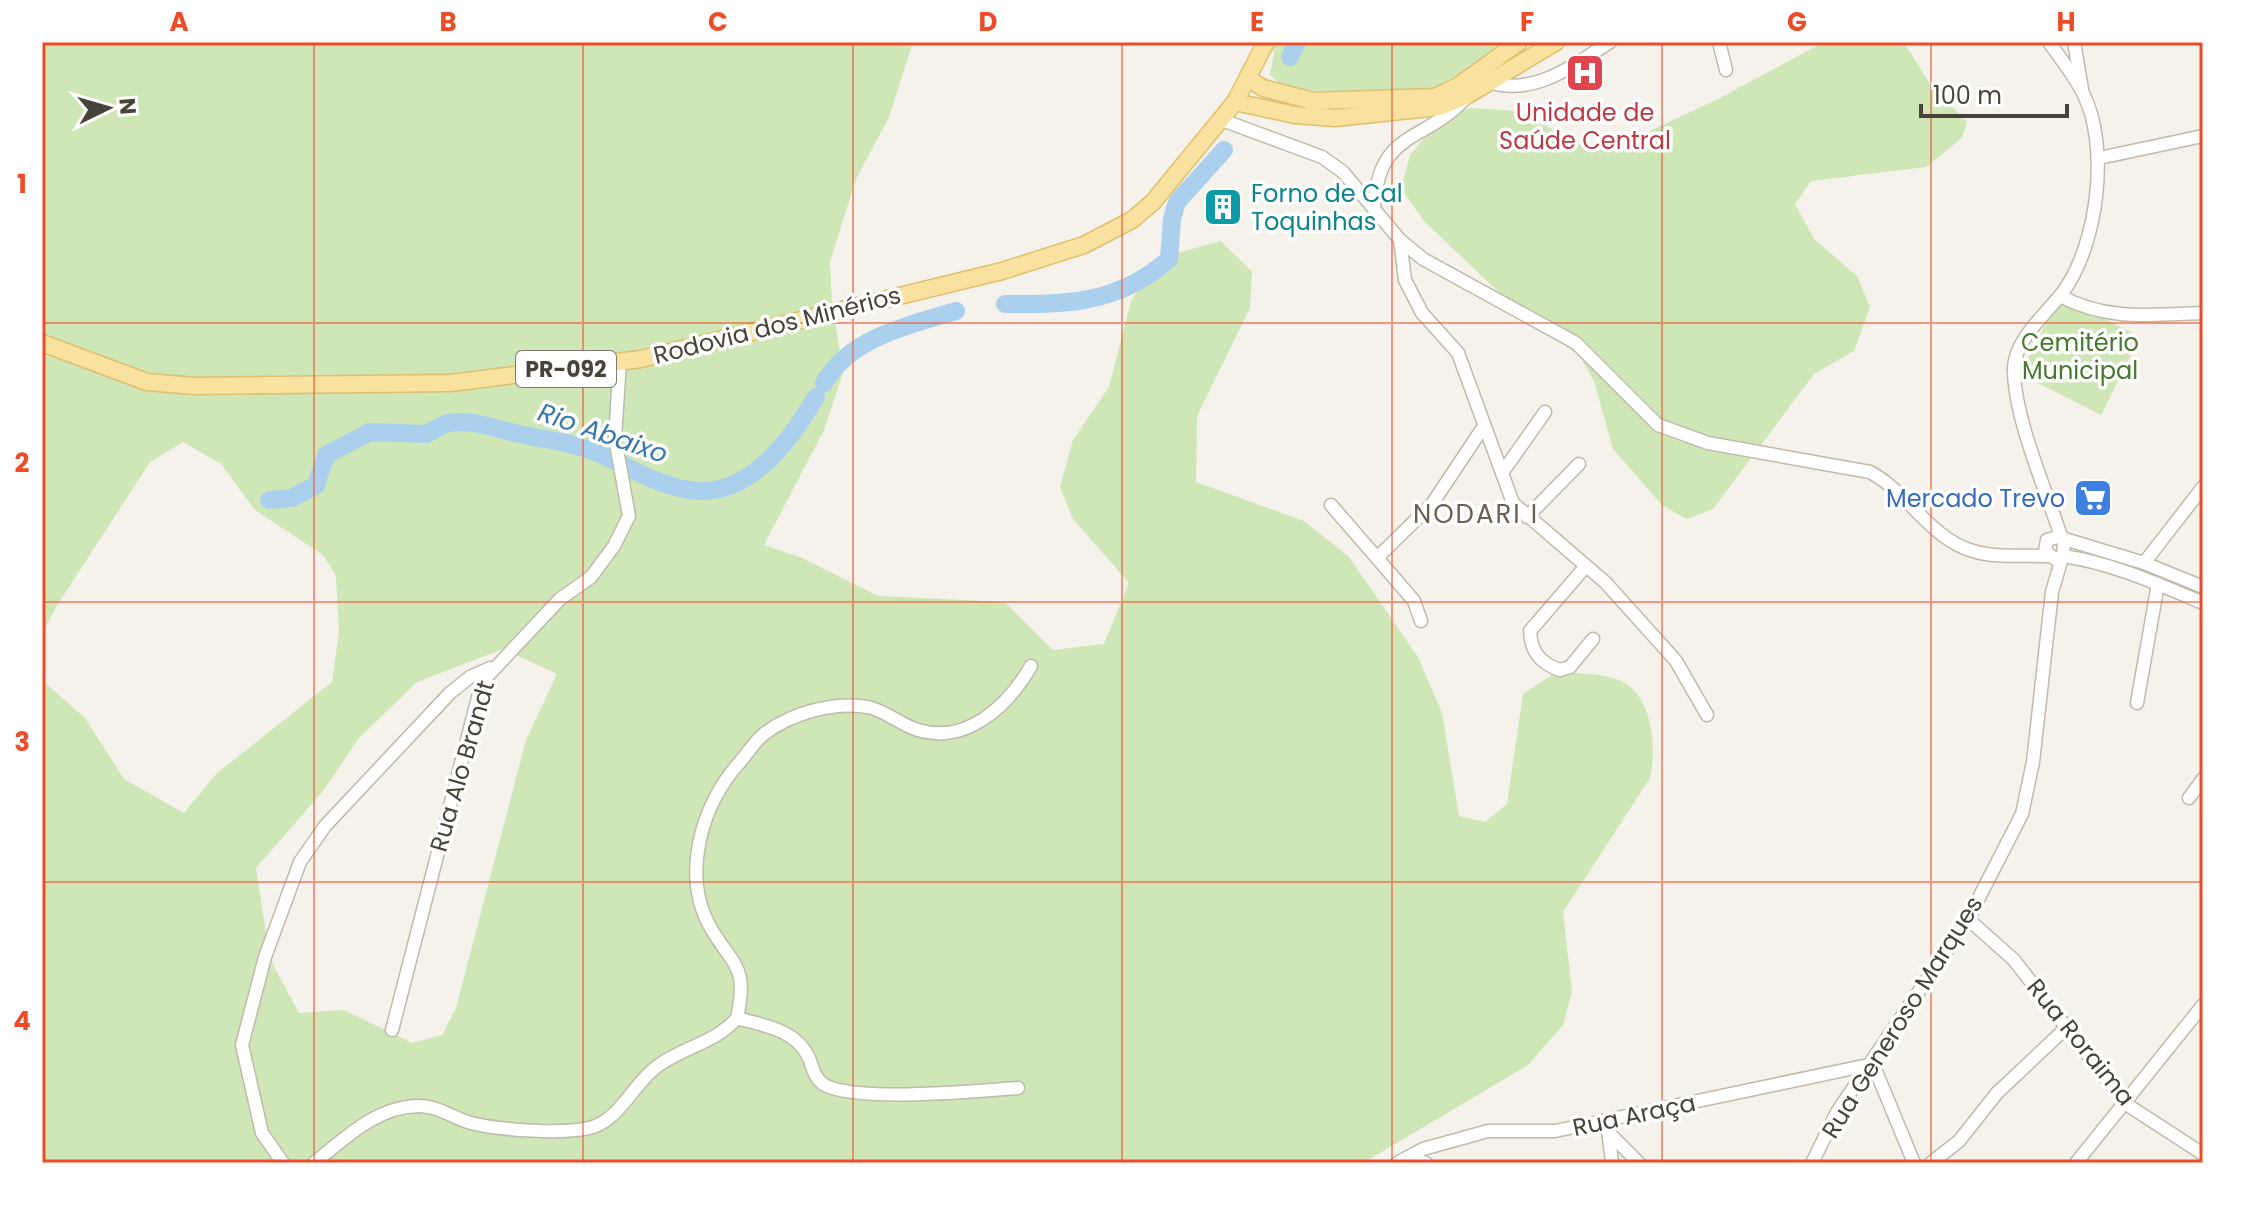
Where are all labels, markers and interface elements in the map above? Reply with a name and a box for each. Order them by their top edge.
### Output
text: A [169,4,189,40]
text: B [439,4,457,40]
text: C [708,4,728,40]
text: D [979,4,998,40]
text: E [1250,4,1264,40]
text: F [1520,4,1534,40]
text: G [1787,4,1807,40]
text: H [2056,4,2076,40]
hospital icon: Unidade de Saúde Central [1564,52,1606,94]
north arrow [68,68,148,148]
scale bar [1921,68,2067,118]
text: 100 m [1933,79,2002,112]
place label: Unidade de Saúde Central [1499,96,1671,157]
text: N [111,97,144,116]
text: 1 [17,166,27,202]
place label: Forno de Cal Toquinhas [1251,177,1403,238]
building icon: Forno de Cal Toquinhas [1202,186,1244,228]
street label: Rodovia dos Minérios [650,278,904,372]
park label: Cemitério Municipal [2021,326,2139,387]
road number: PR-092 [516,351,616,387]
water label: Rio Abaixo [533,394,673,472]
text: 2 [15,445,30,481]
supermarket icon: Mercado Trevo [2072,477,2114,519]
place label: Mercado Trevo [1886,482,2065,515]
district label: NODARI I [1413,496,1539,532]
street label: Rua Alo Brandt [422,677,502,855]
text: 3 [14,724,30,760]
street label: Rua Generoso Marques [1814,890,1990,1144]
street label: Rua Roraima [2020,972,2142,1112]
text: 4 [13,1003,31,1039]
street label: Rua Araça [1570,1086,1698,1144]

